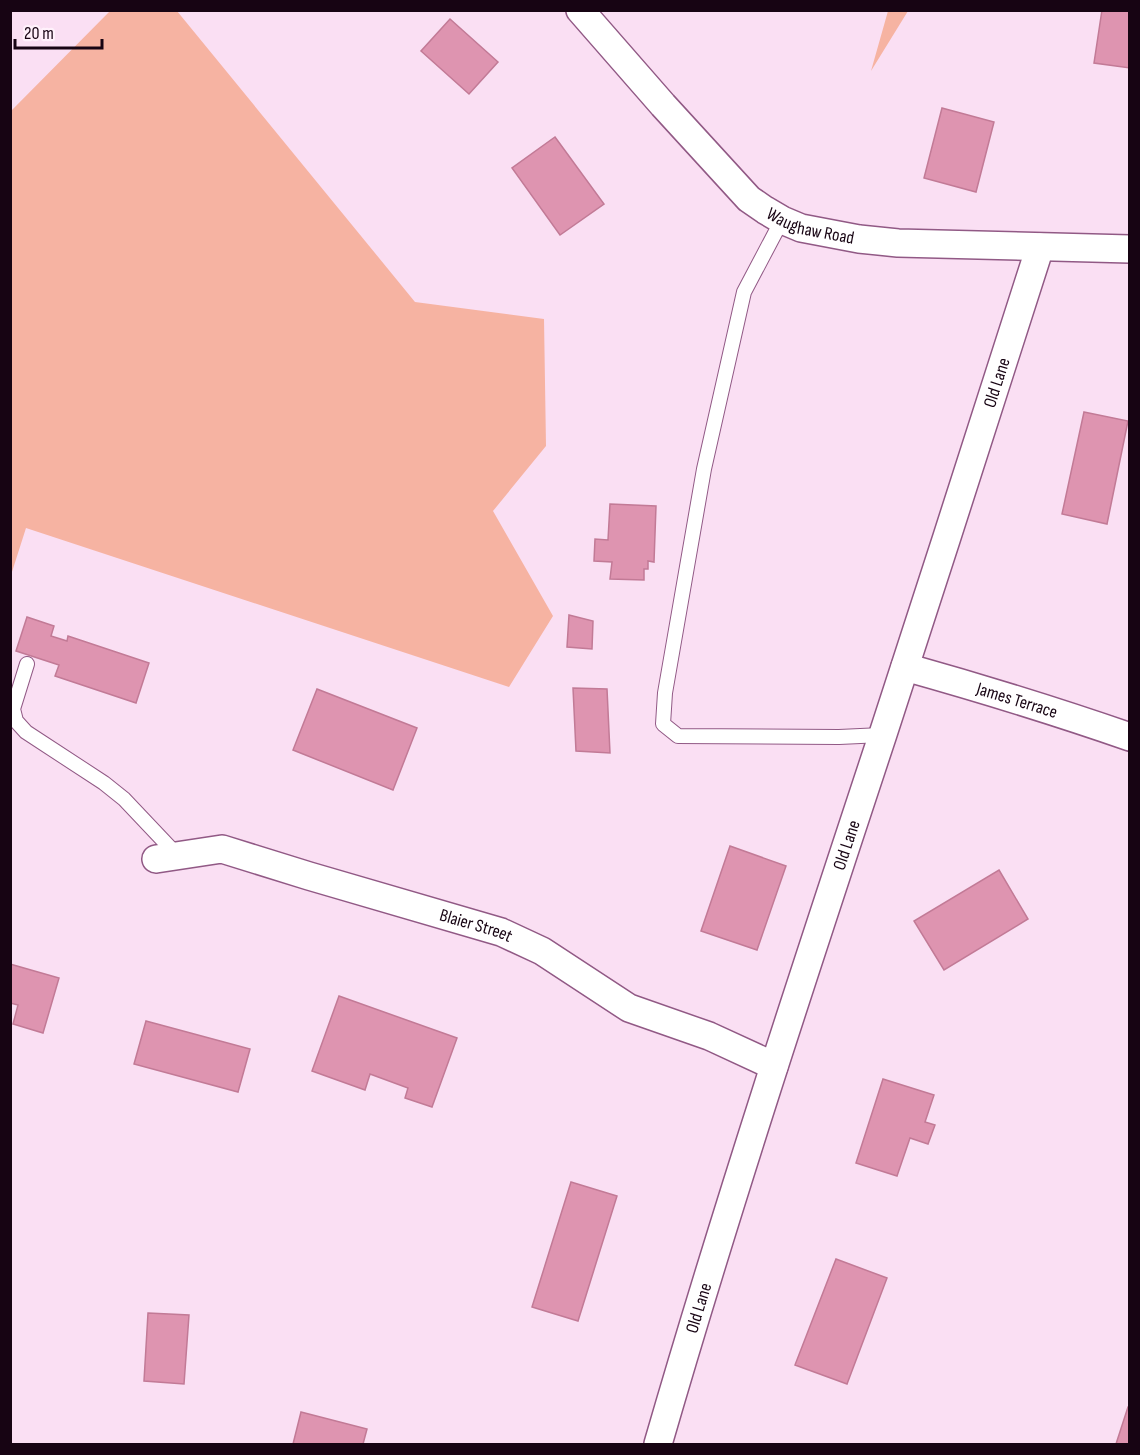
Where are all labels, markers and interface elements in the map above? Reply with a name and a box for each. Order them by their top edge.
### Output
scale bar [15,12,102,50]
text: 20 m [24,23,54,44]
street label: Waughaw Road [763,203,856,249]
street label: Old Lane [979,355,1015,410]
street label: James Terrace [973,678,1060,723]
street label: Old Lane [829,818,865,873]
street label: Blaier Street [437,905,516,947]
street label: Old Lane [681,1280,716,1336]

